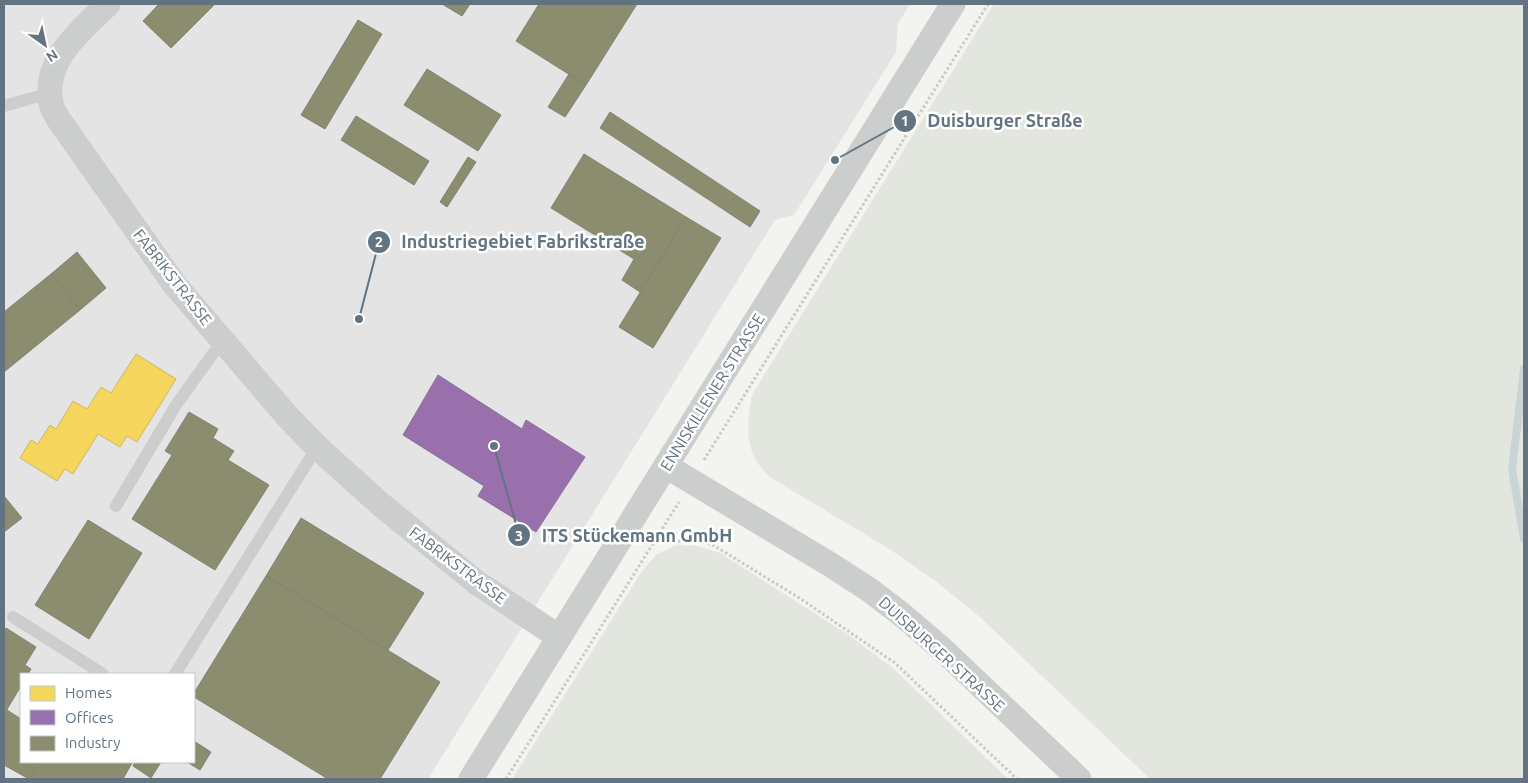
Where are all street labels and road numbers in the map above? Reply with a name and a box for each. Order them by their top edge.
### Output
street label: FABRIKSTRASSE [130,226,216,328]
street label: ENNISKILLENER STRASSE [656,310,768,474]
street label: FABRIKSTRASSE [406,523,510,607]
street label: DUISBURGER STRASSE [875,593,1009,715]

